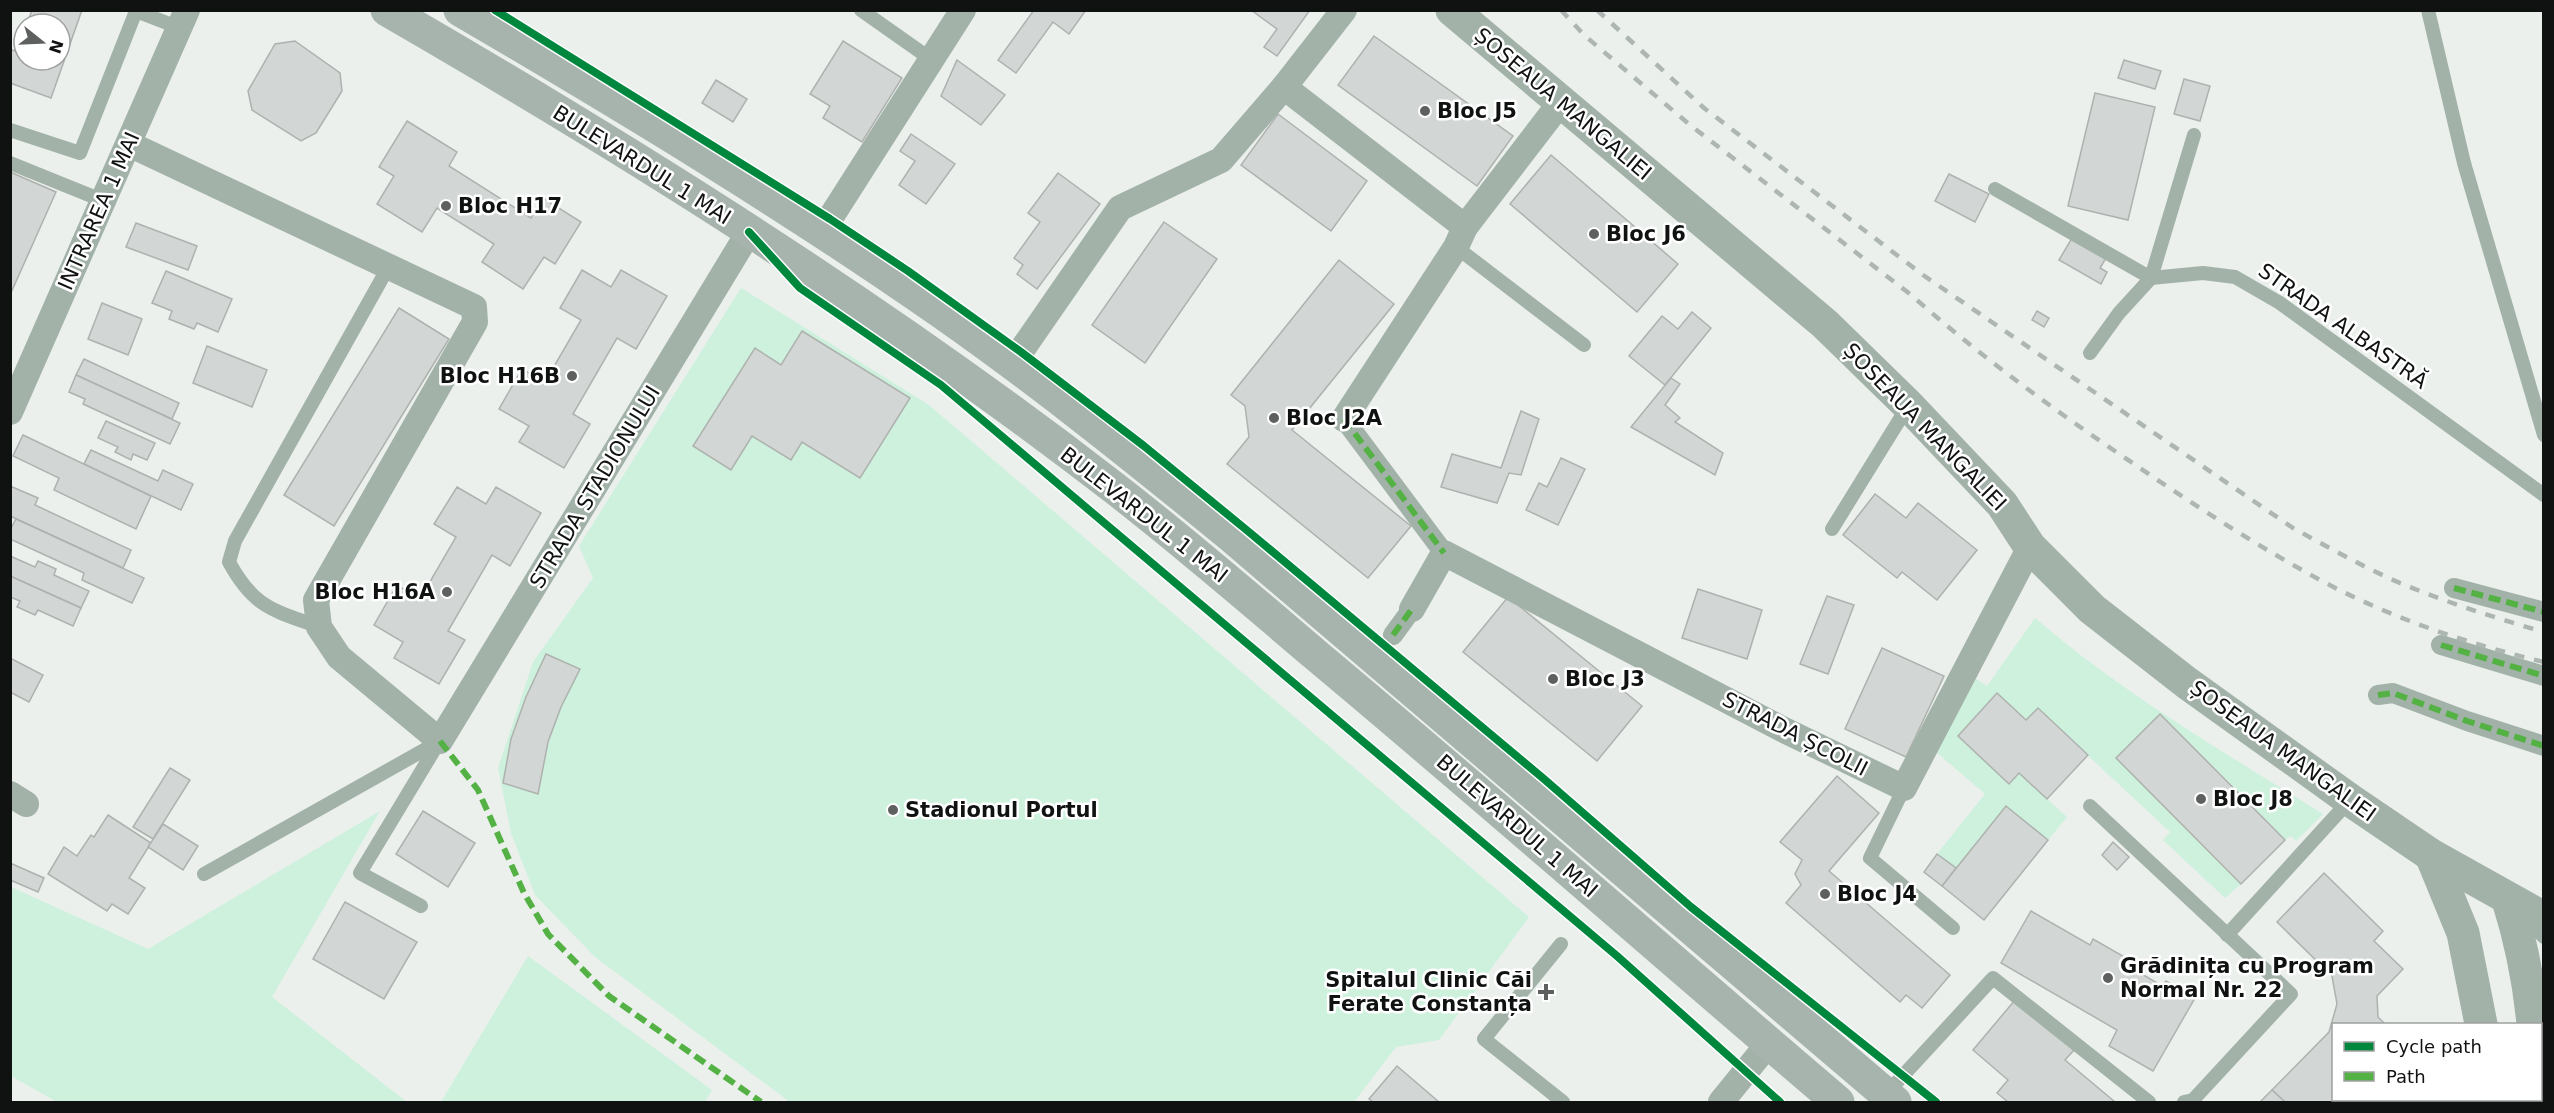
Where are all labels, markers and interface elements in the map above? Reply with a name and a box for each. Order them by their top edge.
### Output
north arrow [12,12,72,72]
street label: ȘOSEAUA MANGALIEI [1470,23,1656,185]
text: N [45,37,67,56]
place label: Bloc J5 [1437,99,1517,123]
street label: BULEVARDUL 1 MAI [549,100,735,230]
marker: Bloc J5 [1418,104,1432,118]
street label: INTRAREA 1 MAI [53,128,145,294]
place label: Bloc H17 [458,194,562,218]
marker: Bloc H17 [439,199,453,213]
place label: Bloc J6 [1606,222,1686,246]
marker: Bloc J6 [1587,227,1601,241]
street label: STRADA ALBASTRĂ [2254,257,2434,394]
street label: ȘOSEAUA MANGALIEI [1839,338,2011,516]
place label: Bloc H16B [440,364,560,388]
marker: Bloc H16B [565,369,579,383]
street label: STRADA STADIONULUI [525,381,665,593]
place label: Bloc J2A [1286,406,1383,430]
marker: Bloc J2A [1267,411,1281,425]
street label: BULEVARDUL 1 MAI [1056,442,1232,588]
place label: Bloc H16A [315,580,436,604]
marker: Bloc H16A [440,585,454,599]
place label: Bloc J3 [1565,667,1645,691]
marker: Bloc J3 [1546,672,1560,686]
street label: ȘOSEAUA MANGALIEI [2186,676,2380,826]
street label: STRADA ȘCOLII [1718,687,1872,781]
street label: BULEVARDUL 1 MAI [1432,750,1602,902]
place label: Bloc J8 [2213,787,2293,811]
marker: Bloc J8 [2194,792,2208,806]
place label: Stadionul Portul [905,798,1098,822]
marker: Stadionul Portul [886,803,900,817]
place label: Bloc J4 [1837,882,1917,906]
marker: Bloc J4 [1818,887,1832,901]
place label: Grădinița cu Program Normal Nr. 22 [2120,954,2374,1002]
place label: Spitalul Clinic Căi Ferate Constanța [1325,968,1532,1017]
marker: Grădinița cu Program Normal Nr. 22 [2101,971,2115,985]
marker: Spitalul Clinic Căi Ferate Constanța [1537,983,1555,1001]
legend [2332,1023,2542,1101]
text: Cycle path [2386,1036,2482,1057]
text: Path [2386,1066,2426,1087]

